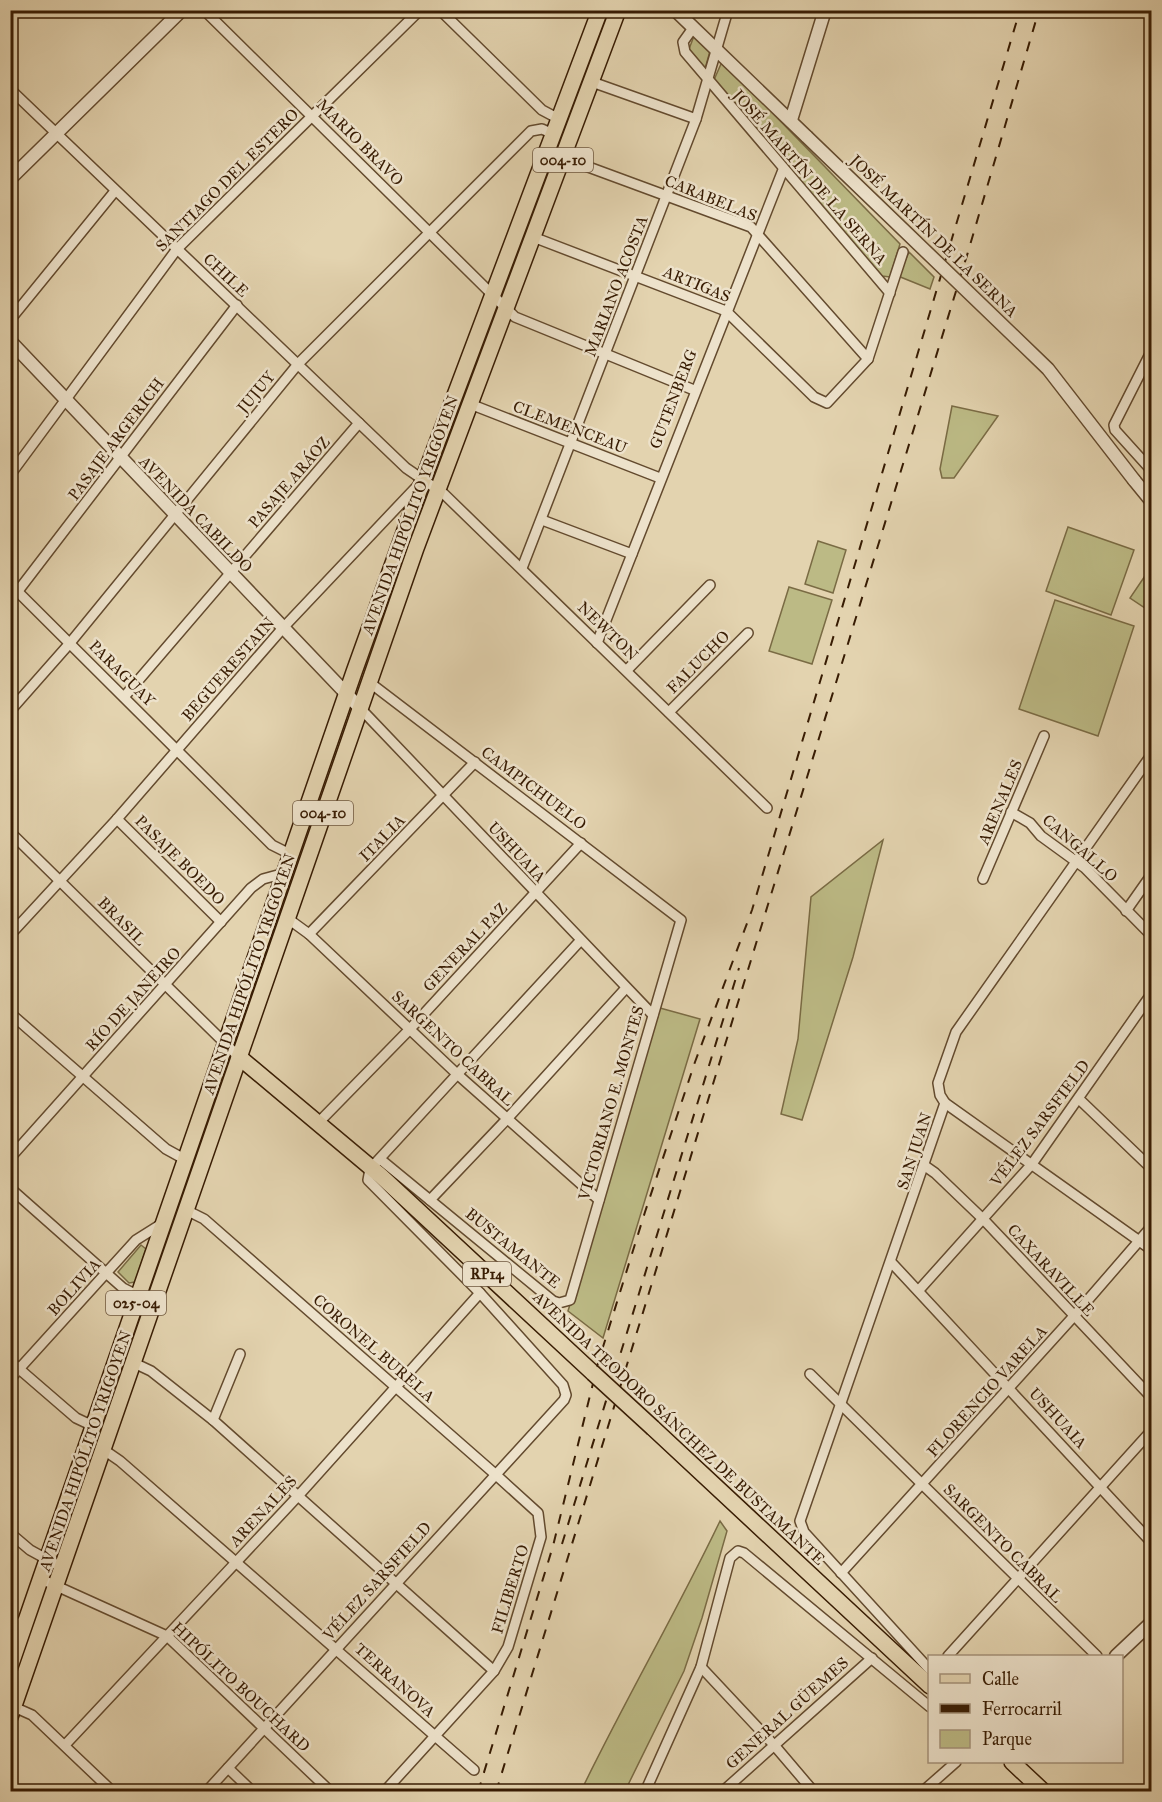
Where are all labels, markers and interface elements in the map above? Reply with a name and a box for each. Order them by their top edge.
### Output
street label: JOSÉ MARTÍN DE LA SERNA [727,83,893,269]
street label: MARIO BRAVO [313,95,407,189]
street label: SANTIAGO DEL ESTERO [152,105,302,255]
road number: 004-10 [533,148,593,172]
street label: JOSÉ MARTÍN DE LA SERNA [844,148,1023,322]
street label: CARABELAS [662,171,760,225]
street label: MARIANO ACOSTA [580,213,652,359]
street label: CHILE [199,249,253,301]
street label: ARTIGAS [660,262,733,306]
street label: GUTENBERG [645,346,701,451]
street label: JUJUY [232,367,280,419]
street label: PASAJE ARGERICH [64,374,169,504]
street label: AVENIDA HIPÓLITO YRIGOYEN [356,392,462,638]
street label: CLEMENCEAU [510,397,630,458]
street label: PASAJE ARÁOZ [243,432,335,532]
street label: AVENIDA CABILDO [135,451,257,576]
street label: NEWTON [574,598,643,665]
street label: BEGUERESTAIN [178,613,279,725]
street label: FALUCHO [663,627,733,697]
street label: PARAGUAY [85,636,160,711]
street label: CAMPICHUELO [478,742,590,834]
street label: ARENALES [973,757,1026,848]
road number: 004-10 [293,801,353,825]
street label: ITALIA [355,810,409,865]
street label: CANGALLO [1039,810,1121,886]
street label: PASAJE BOEDO [130,811,229,910]
street label: USHUAIA [484,818,550,886]
street label: AVENIDA HIPÓLITO YRIGOYEN [197,850,299,1098]
street label: BRASIL [94,893,150,949]
street label: GENERAL PAZ [419,898,511,996]
street label: RÍO DE JANEIRO [80,942,185,1055]
street label: SARGENTO CABRAL [388,986,518,1110]
street label: VICTORIANO E. MONTES [574,1004,648,1203]
street label: VÉLEZ SARSFIELD [984,1055,1094,1191]
street label: SAN JUAN [893,1110,936,1192]
street label: BUSTAMANTE [462,1204,564,1292]
street label: CAXARAVILLE [1004,1220,1098,1320]
street label: BOLIVIA [44,1254,105,1319]
road number: RP14 [463,1262,511,1286]
street label: AVENIDA TEODORO SÁNCHEZ DE BUSTAMANTE [528,1286,830,1569]
street label: CORONEL BURELA [309,1290,439,1406]
road number: 025-04 [106,1291,166,1315]
street label: FLORENCIO VARELA [923,1321,1051,1461]
street label: AVENIDA HIPÓLITO YRIGOYEN [33,1327,135,1575]
street label: USHUAIA [1025,1384,1091,1452]
street label: ARENALES [225,1472,301,1551]
street label: SARGENTO CABRAL [940,1480,1066,1606]
street label: VÉLEZ SARSFIELD [317,1516,435,1645]
street label: FILIBERTO [487,1542,533,1636]
street label: HIPÓLITO BOUCHARD [168,1617,315,1756]
street label: TERRANOVA [351,1639,439,1721]
street label: GENERAL GÜEMES [721,1652,852,1773]
legend [928,1655,1123,1763]
text: Calle [982,1668,1019,1690]
text: Ferrocarril [982,1698,1062,1720]
text: Parque [982,1728,1032,1751]

